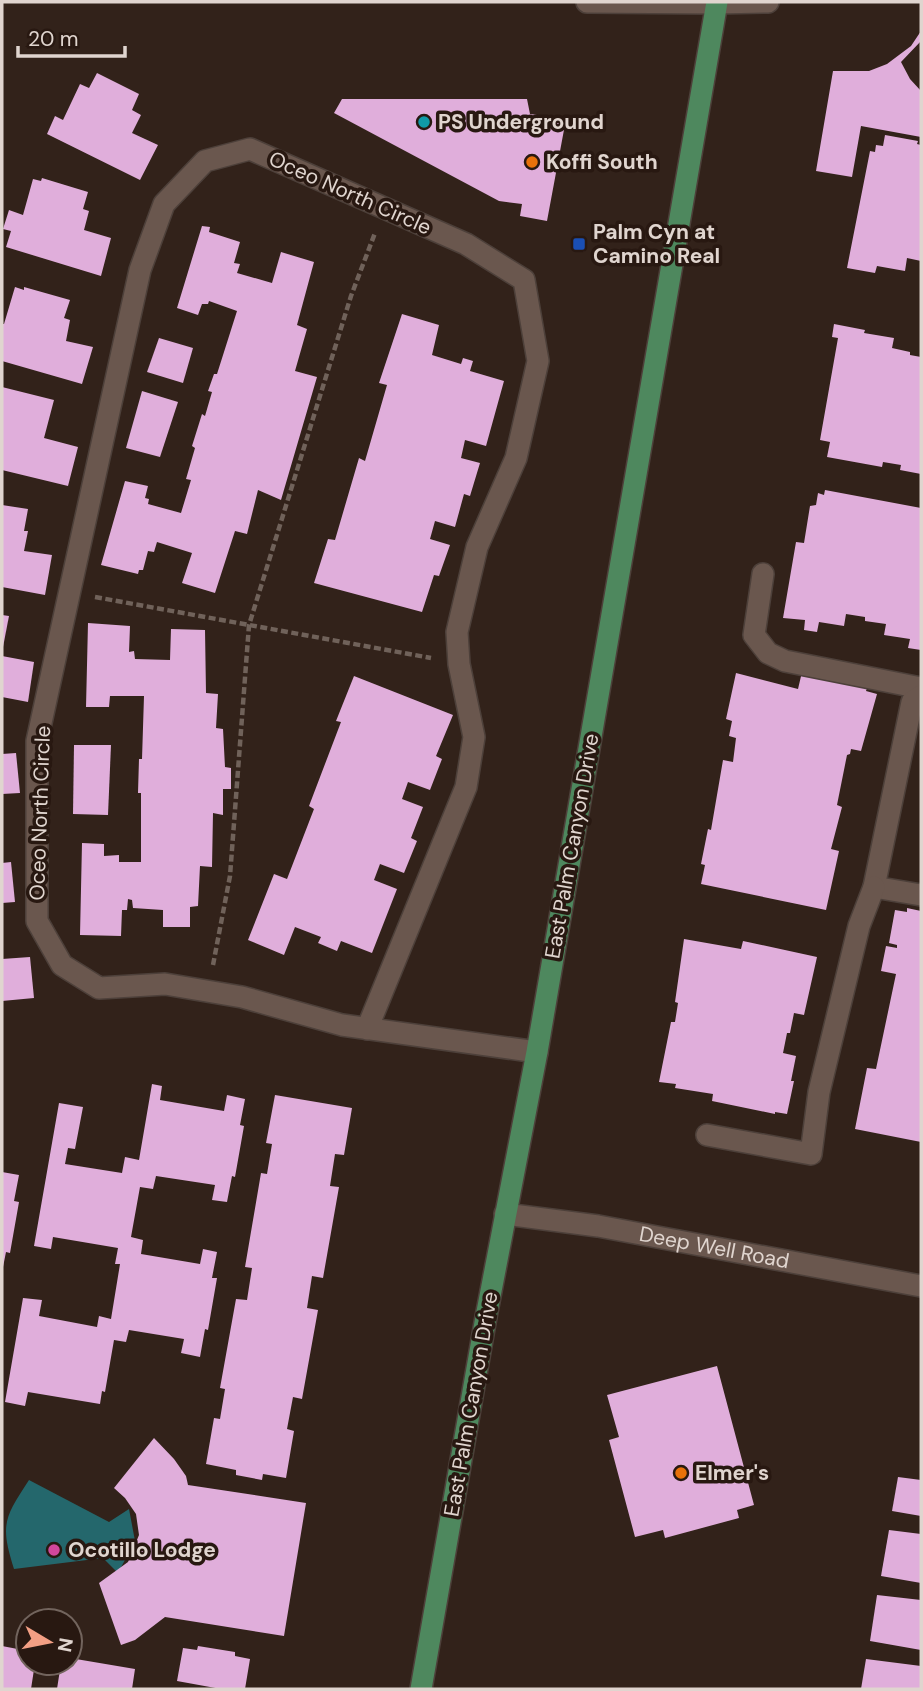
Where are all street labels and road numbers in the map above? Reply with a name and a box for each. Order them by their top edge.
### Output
street label: Oceo North Circle [264,145,436,241]
street label: Oceo North Circle [23,725,57,901]
street label: East Palm Canyon Drive [538,731,606,961]
street label: Deep Well Road [637,1220,792,1275]
street label: East Palm Canyon Drive [437,1289,505,1519]

